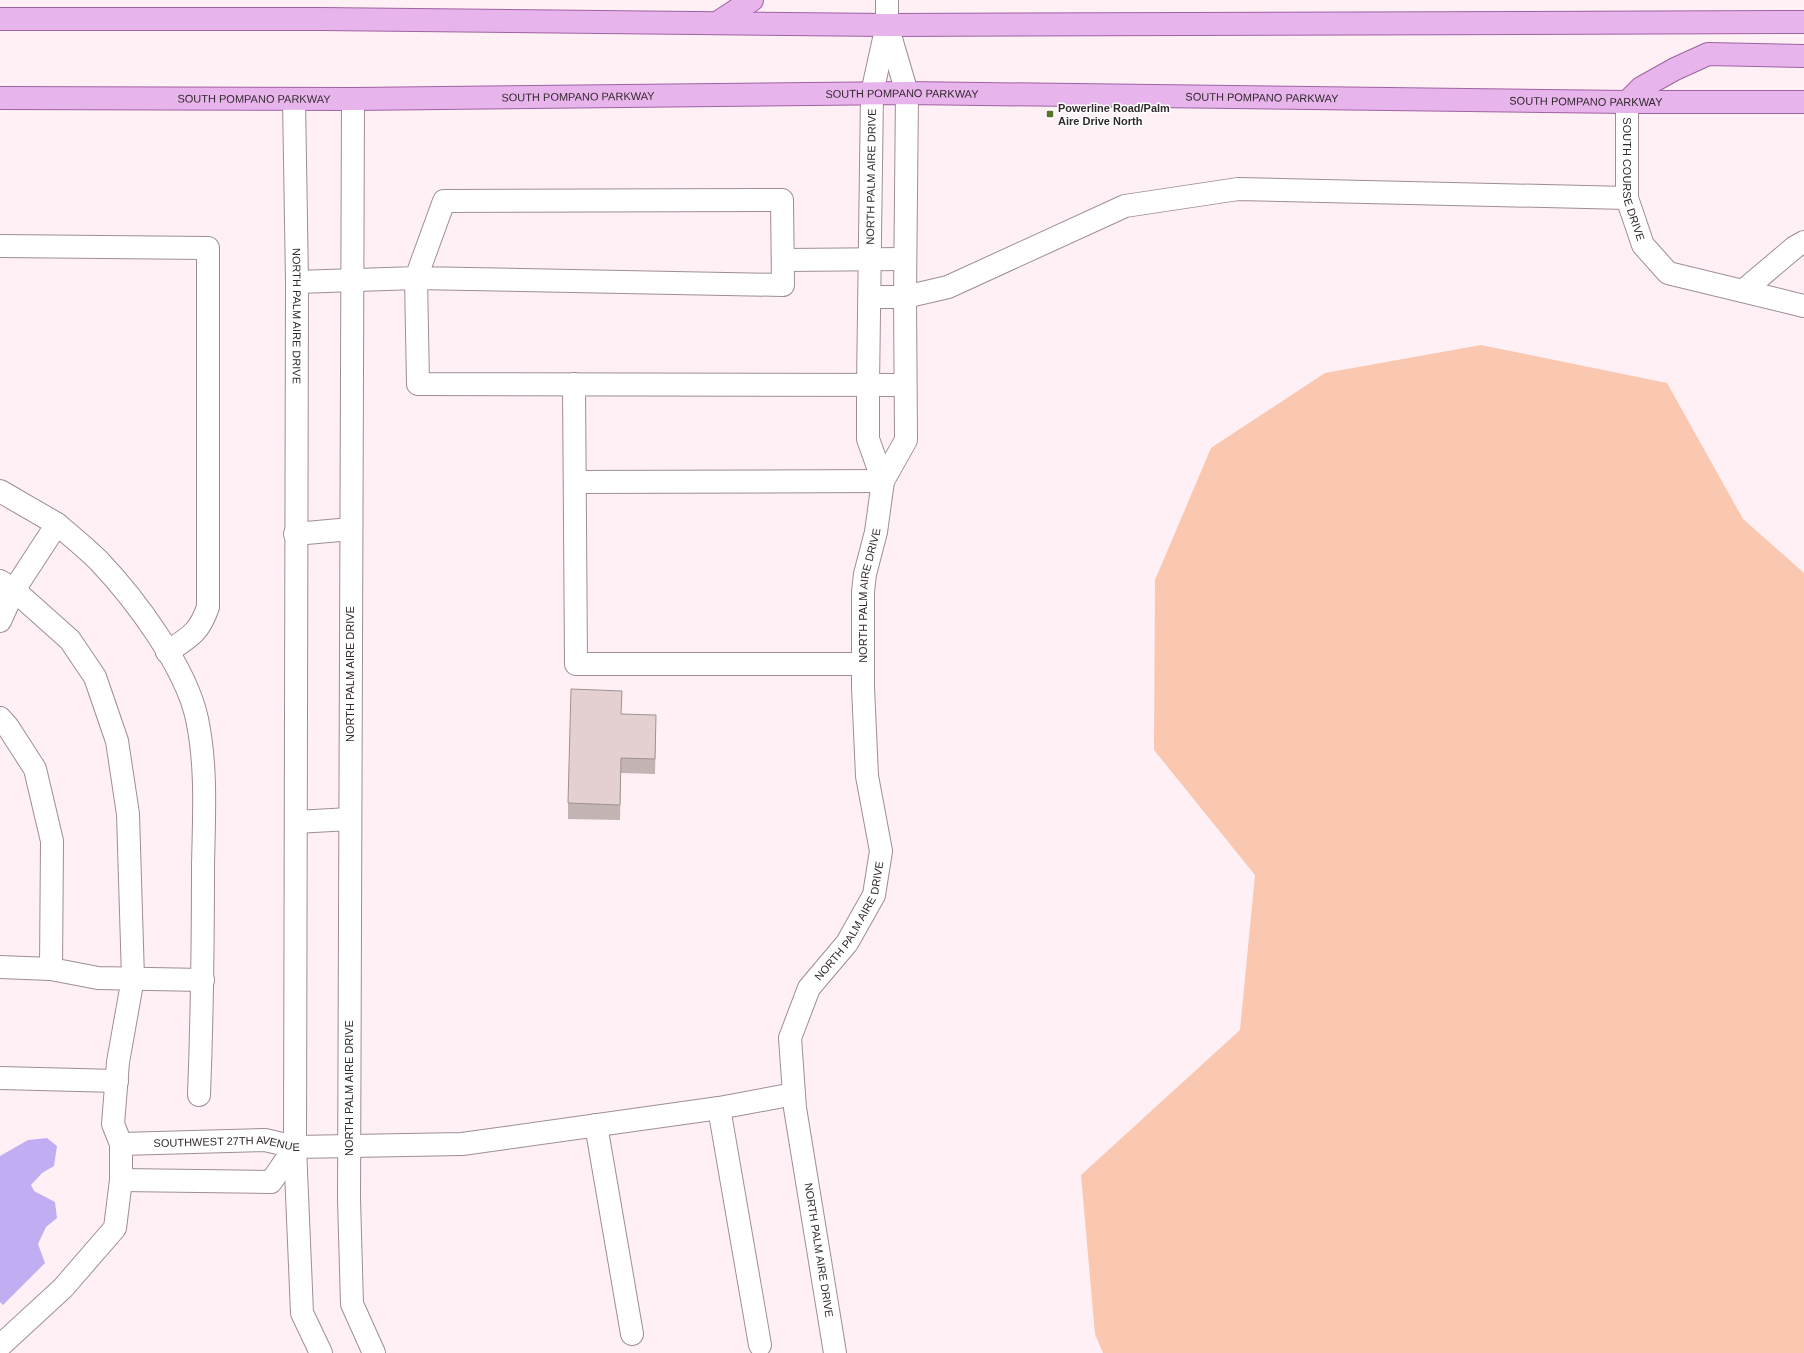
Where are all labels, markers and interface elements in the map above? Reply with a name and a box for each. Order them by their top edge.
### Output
street label: SOUTH POMPANO PARKWAY [825,87,979,100]
street label: SOUTH POMPANO PARKWAY [501,90,655,103]
street label: SOUTH POMPANO PARKWAY [1185,90,1339,104]
street label: SOUTH POMPANO PARKWAY [177,93,331,105]
street label: SOUTH POMPANO PARKWAY [1509,95,1663,108]
place label: Powerline Road/Palm Aire Drive North [1058,102,1170,127]
street label: NORTH PALM AIRE DRIVE [864,109,878,245]
marker: Powerline Road/Palm Aire Drive North [1045,109,1055,119]
street label: SOUTH COURSE DRIVE [1621,117,1647,242]
street label: NORTH PALM AIRE DRIVE [290,248,303,384]
street label: NORTH PALM AIRE DRIVE [857,528,882,663]
street label: NORTH PALM AIRE DRIVE [344,606,356,742]
street label: NORTH PALM AIRE DRIVE [812,860,885,983]
street label: NORTH PALM AIRE DRIVE [343,1020,355,1156]
street label: SOUTHWEST 27TH AVENUE [153,1134,300,1153]
street label: NORTH PALM AIRE DRIVE [802,1182,836,1318]

